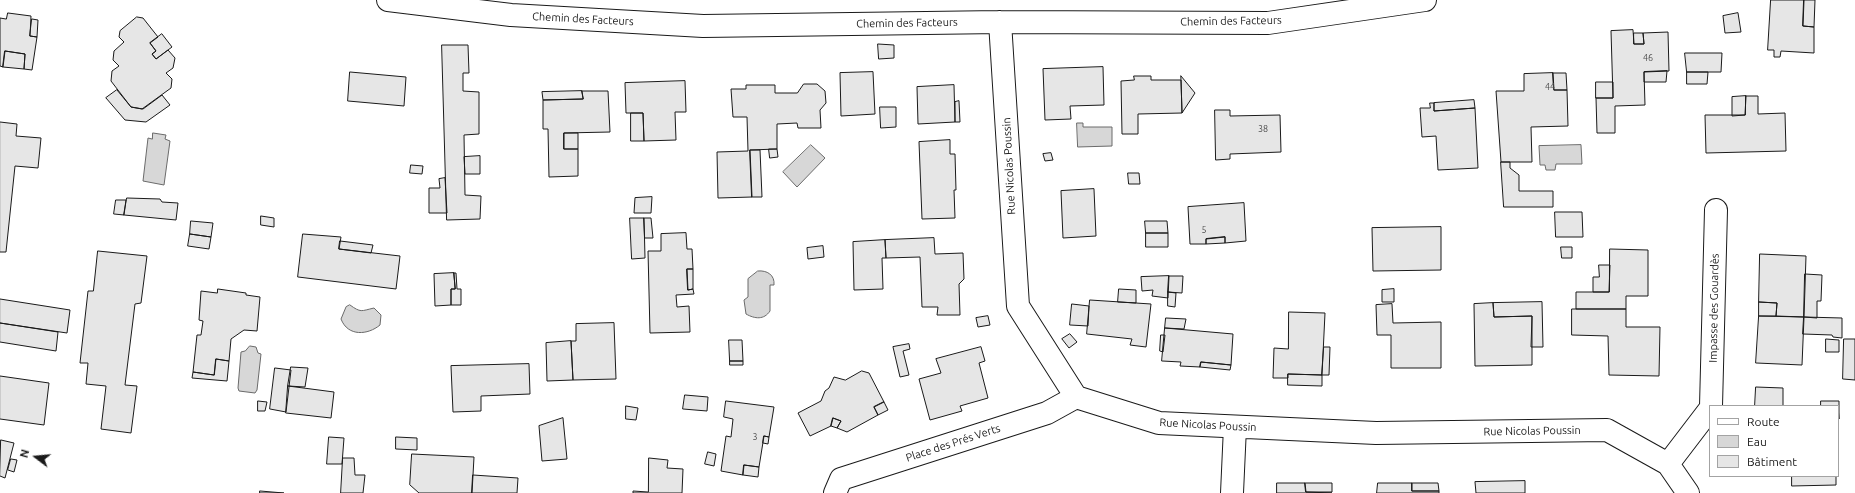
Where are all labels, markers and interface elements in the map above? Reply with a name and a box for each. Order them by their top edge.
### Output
street label: Chemin des Facteurs [532,10,634,28]
street label: Chemin des Facteurs [1180,14,1282,28]
street label: Chemin des Facteurs [856,16,958,30]
house number: 46 [1643,53,1653,63]
house number: 44 [1545,82,1555,92]
street label: Rue Nicolas Poussin [1000,117,1018,215]
house number: 38 [1258,124,1268,134]
house number: 5 [1201,225,1207,235]
street label: Impasse des Gouardès [1706,253,1722,363]
legend [1709,405,1839,477]
text: Route [1747,415,1780,428]
street label: Rue Nicolas Poussin [1159,416,1257,434]
street label: Place des Prés Verts [904,421,1002,465]
street label: Rue Nicolas Poussin [1483,424,1581,438]
house number: 3 [752,432,758,442]
text: Eau [1747,435,1767,448]
north arrow [16,437,56,477]
text: N [18,448,31,459]
text: Bâtiment [1747,455,1797,468]

